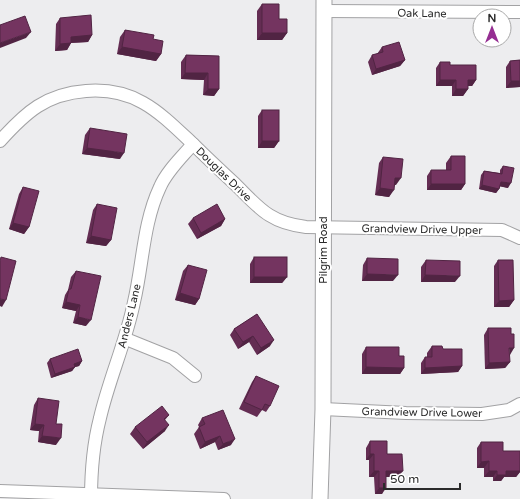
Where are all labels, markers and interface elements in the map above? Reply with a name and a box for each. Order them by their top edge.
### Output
street label: Oak Lane [397,7,447,20]
north arrow [472,8,512,48]
text: N [488,12,496,25]
street label: Douglas Drive [193,144,254,204]
street label: Pilgrim Road [317,216,330,284]
street label: Grandview Drive Upper [361,222,483,237]
street label: Anders Lane [115,283,144,350]
street label: Grandview Drive Lower [362,405,483,420]
scale bar [384,465,460,491]
text: 50 m [390,472,419,486]

